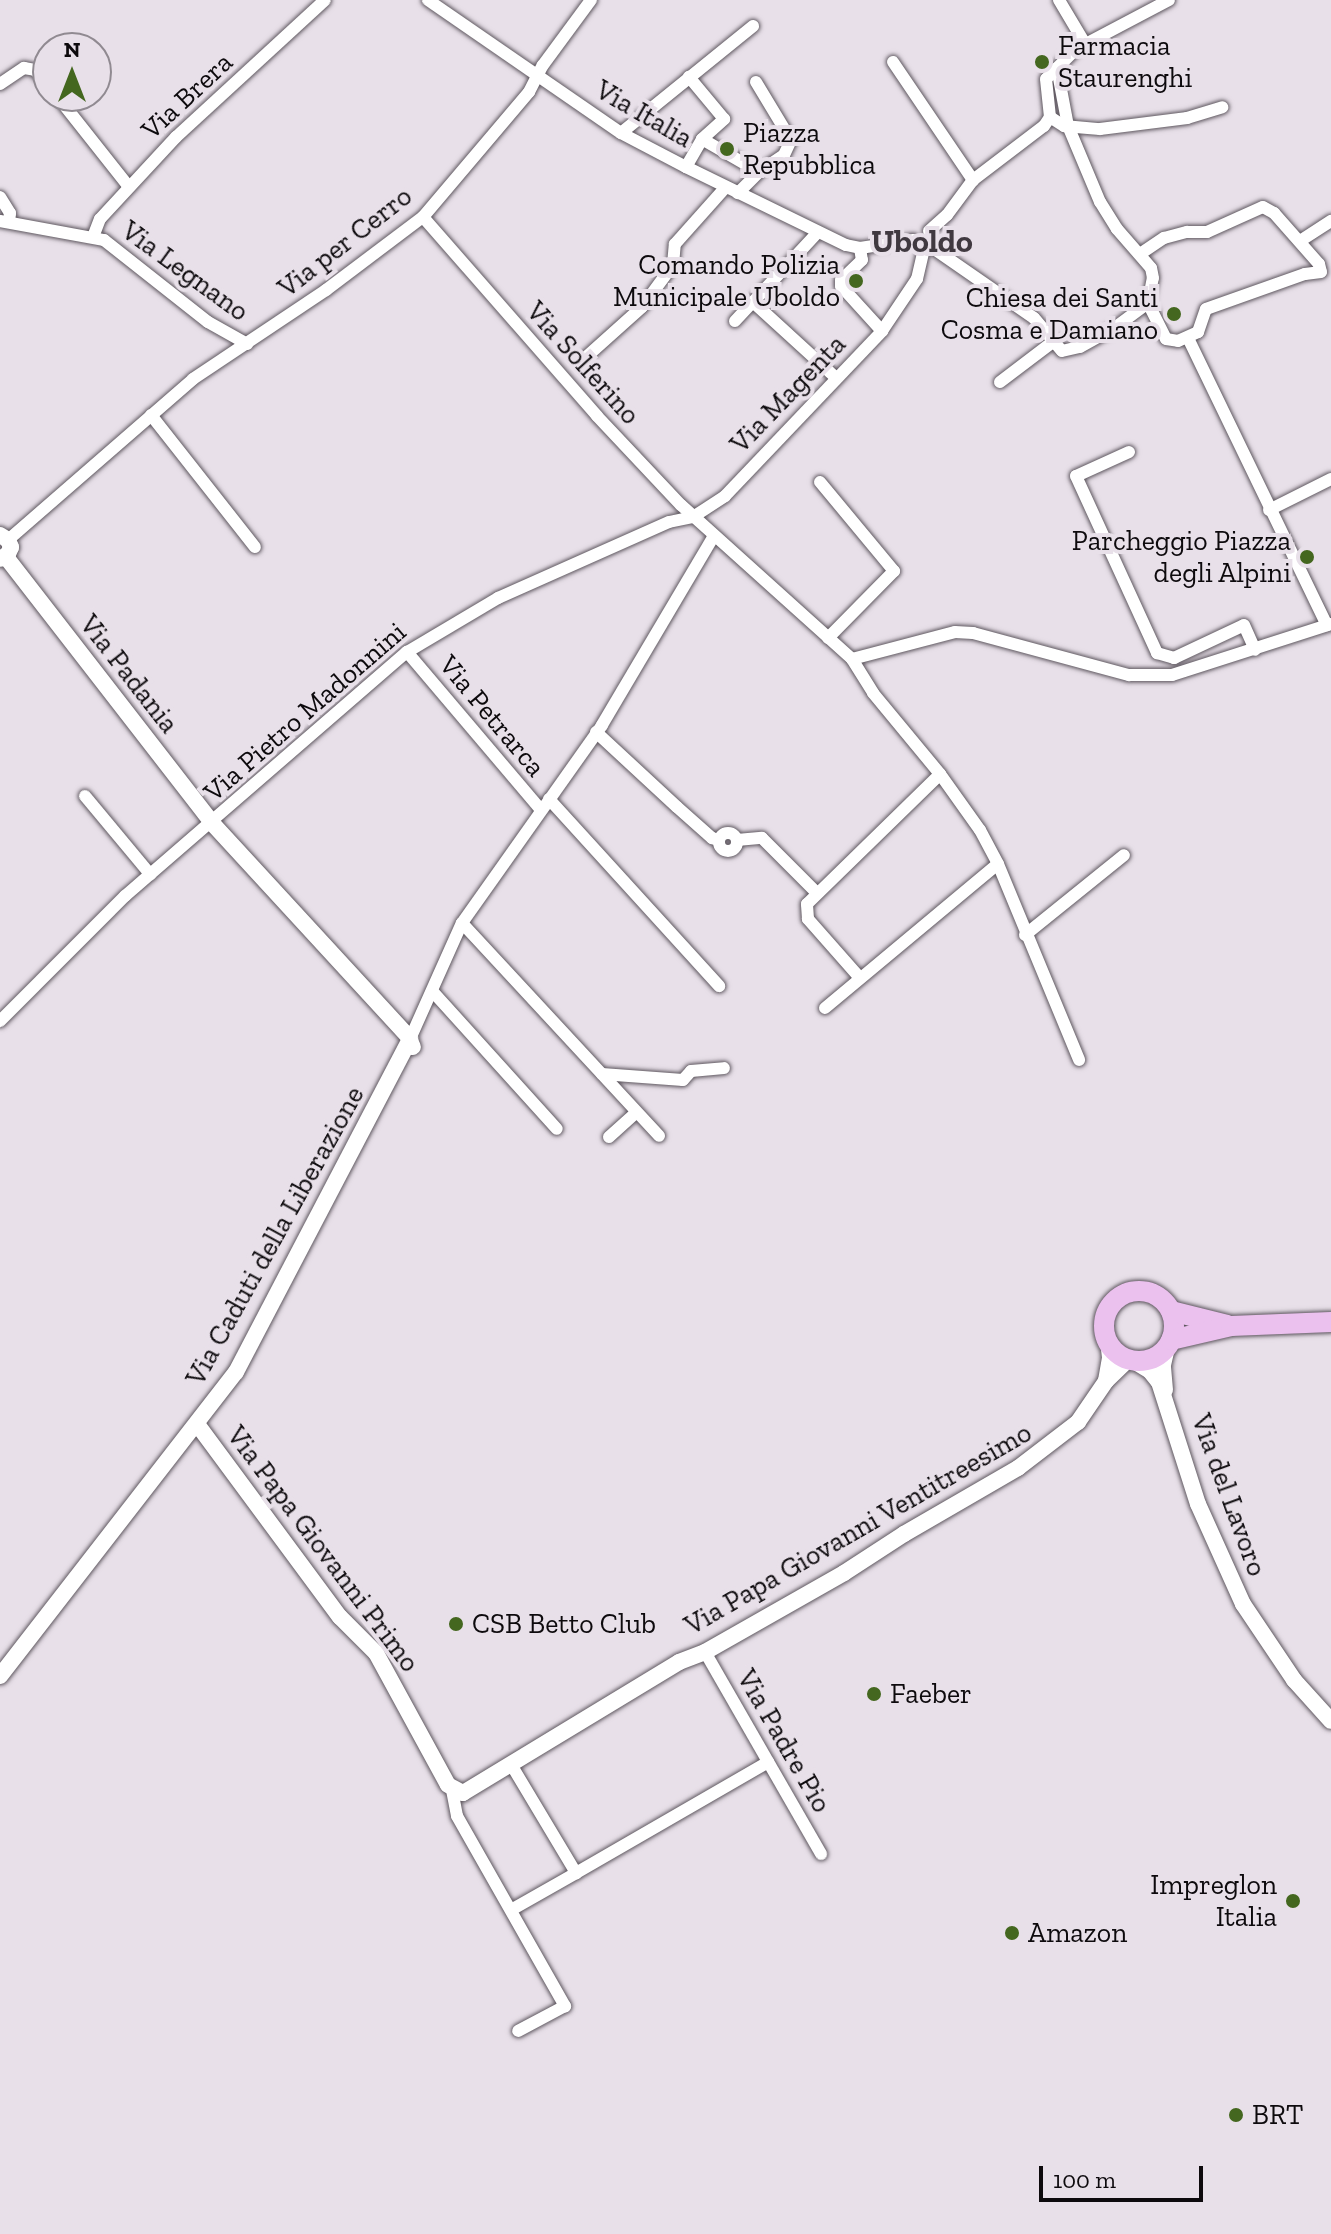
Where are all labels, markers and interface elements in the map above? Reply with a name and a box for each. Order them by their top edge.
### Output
place label: Farmacia Staurenghi [1058,29,1192,95]
north arrow [32,32,112,112]
text: N [64,36,80,63]
street label: Via Brera [134,45,240,147]
marker: Farmacia Staurenghi [1033,53,1051,71]
street label: Via Italia [589,73,699,155]
place label: Piazza Repubblica [743,116,876,182]
marker: Piazza Repubblica [718,140,736,158]
street label: Via per Cerro [271,179,419,305]
street label: Via Legnano [115,214,255,328]
district label: Uboldo [871,222,973,260]
place label: Comando Polizia Municipale Uboldo [613,248,840,314]
marker: Comando Polizia Municipale Uboldo [847,272,865,290]
place label: Chiesa dei Santi Cosma e Damiano [941,281,1158,347]
street label: Via Solferino [519,295,647,431]
marker: Chiesa dei Santi Cosma e Damiano [1165,305,1183,323]
street label: Via Magenta [723,328,853,460]
place label: Parcheggio Piazza degli Alpini [1072,524,1291,590]
marker: Parcheggio Piazza degli Alpini [1298,548,1316,566]
street label: Via Padania [72,608,186,740]
street label: Via Pietro Madonnini [197,615,413,809]
street label: Via Petrarca [432,649,552,783]
street label: Via Caduti della Liberazione [179,1081,371,1391]
street label: Via del Lavoro [1184,1409,1274,1581]
street label: Via Papa Giovanni Ventitreesimo [678,1415,1038,1643]
street label: Via Papa Giovanni Primo [219,1419,427,1679]
place label: CSB Betto Club [472,1607,656,1641]
marker: CSB Betto Club [447,1615,465,1633]
street label: Via Padre Pio [730,1663,838,1819]
place label: Faeber [890,1677,972,1711]
marker: Faeber [865,1685,883,1703]
place label: Impreglon Italia [1150,1868,1277,1934]
marker: Impreglon Italia [1284,1892,1302,1910]
place label: Amazon [1028,1916,1127,1950]
marker: Amazon [1003,1924,1021,1942]
place label: BRT [1252,2098,1303,2132]
marker: BRT [1227,2106,1245,2124]
scale bar [1043,2150,1207,2200]
text: 100 m [1053,2165,1116,2194]

